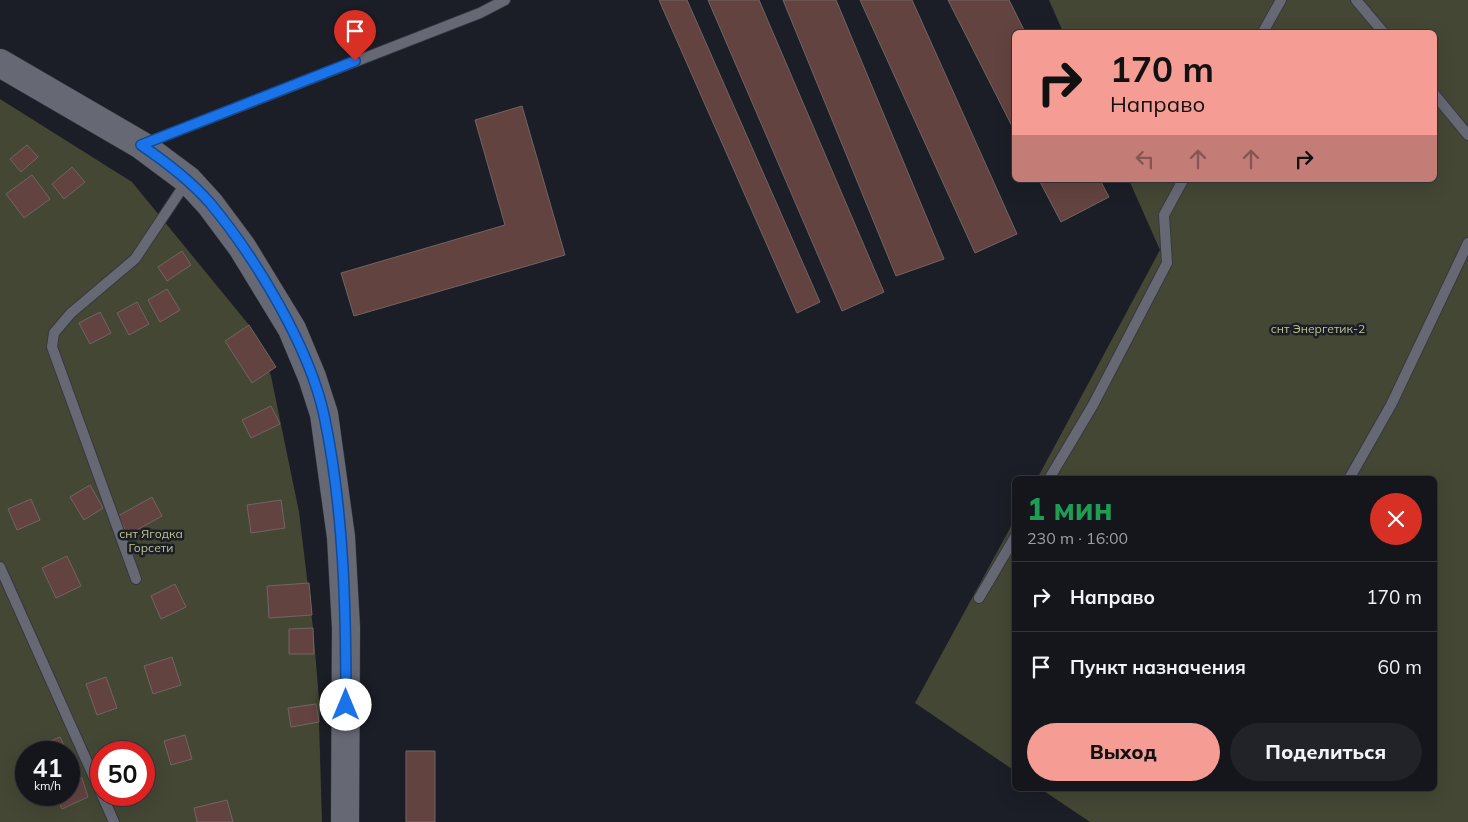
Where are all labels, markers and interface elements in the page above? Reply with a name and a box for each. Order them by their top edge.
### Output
pin [334,10,376,61]
icon: arrive [341,17,369,45]
text: 170 m [1110,47,1214,91]
icon: right [1027,50,1092,115]
text: Направо [1110,90,1205,118]
icon: left [1131,145,1159,173]
icon: ahead [1184,145,1212,173]
icon: ahead [1237,145,1265,173]
icon: right [1290,145,1318,173]
park label: снт Энергетик-2 [1271,321,1365,336]
text: 1 мин [1027,490,1113,528]
button: close [1370,493,1422,545]
park label: снт Ягодка Горсети [119,526,183,555]
text: 230 m · 16:00 [1027,528,1128,548]
icon: right [1027,583,1055,611]
text: Направо [1070,585,1155,609]
text: 170 m [1366,585,1422,609]
icon: arrive [1027,653,1055,681]
text: Пункт назначения [1070,655,1246,679]
text: 60 m [1378,655,1422,679]
position arrow [319,678,371,730]
button: Выход [1027,723,1220,781]
button: Поделиться [1230,723,1422,781]
speed limit sign: 50 [90,741,155,806]
text: 41 [32,752,63,783]
text: km/h [34,778,61,793]

